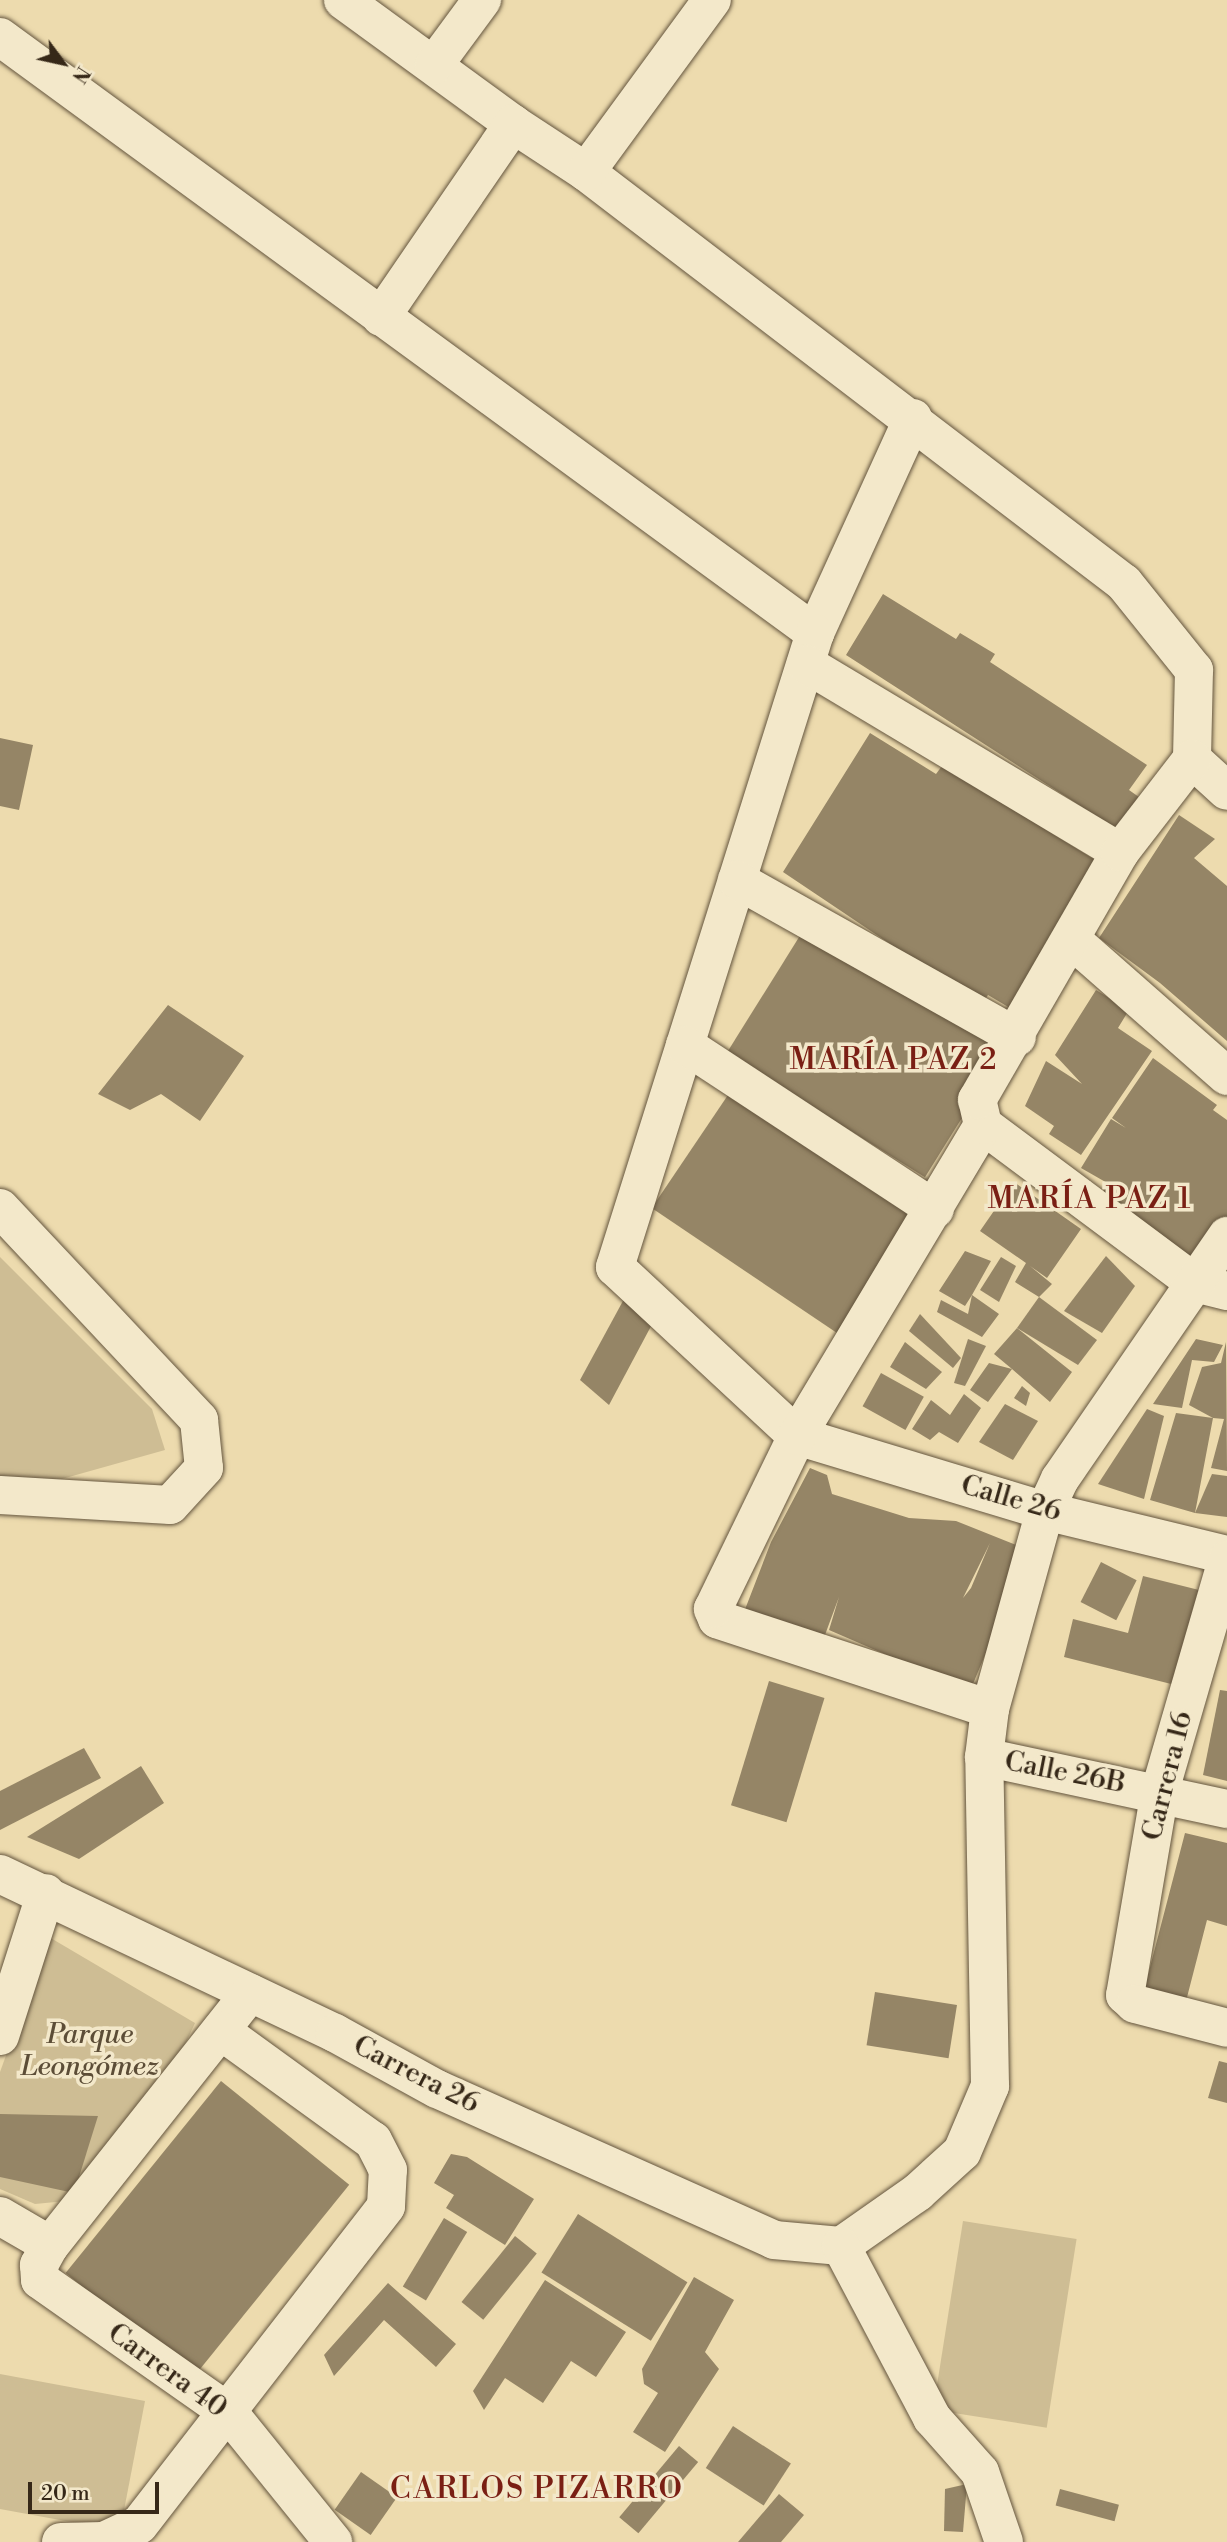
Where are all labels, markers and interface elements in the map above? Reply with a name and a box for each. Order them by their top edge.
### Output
north arrow [28,28,98,98]
text: N [66,62,95,87]
district label: MARÍA PAZ 2 [791,1042,997,1078]
district label: MARÍA PAZ 1 [989,1181,1191,1217]
street label: Calle 26 [957,1469,1065,1529]
street label: Carrera 16 [1136,1708,1200,1844]
street label: Calle 26B [1002,1745,1128,1801]
park label: Parque Leongómez [21,2018,159,2084]
street label: Carrera 26 [347,2029,485,2121]
street label: Carrera 40 [101,2316,233,2426]
scale bar [32,2468,163,2512]
district label: CARLOS PIZARRO [392,2471,682,2507]
text: 20 m [41,2481,90,2507]

